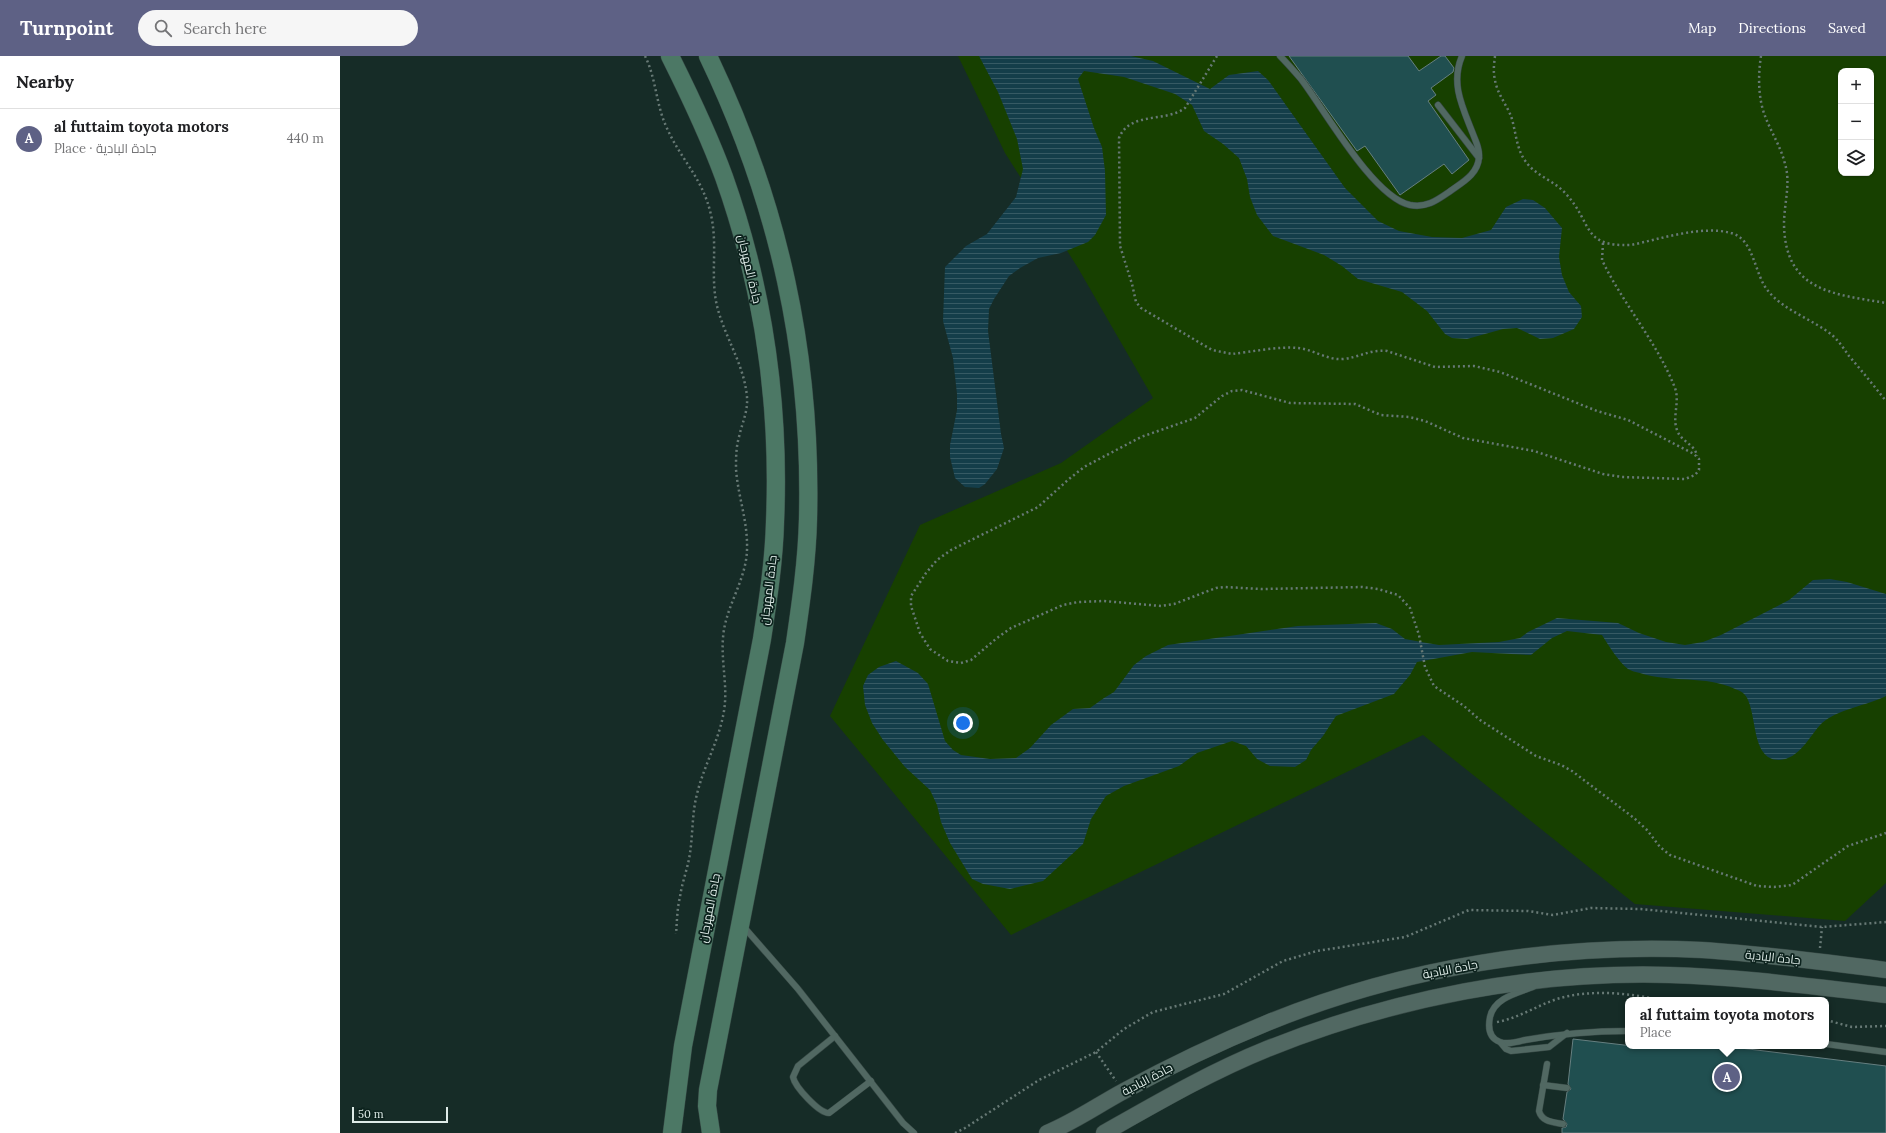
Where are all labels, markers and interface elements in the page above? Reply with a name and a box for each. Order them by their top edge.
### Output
search box [138,10,418,46]
text: Turnpoint [20,16,114,40]
icon: search [152,17,174,39]
text: Search here [184,19,267,38]
text: Map [1688,19,1716,37]
text: Directions [1738,19,1806,37]
text: Saved [1828,19,1866,37]
map controls [1838,68,1874,176]
button: + [1838,68,1874,104]
text: Nearby [16,71,74,93]
button: − [1838,104,1874,140]
text: al futtaim toyota motors [54,117,229,136]
text: A [25,130,33,147]
text: 440 m [287,130,324,147]
text: Place · جادة البادية [54,140,156,157]
button: layers [1838,140,1874,176]
street label: جادة المهرجان [735,233,765,305]
street label: جادة المهرجان [756,554,780,626]
your location [953,713,973,733]
street label: جادة المهرجان [695,872,723,944]
street label: جادة البادية [1745,947,1801,967]
street label: جادة البادية [1421,956,1479,982]
popup [1625,997,1829,1049]
text: al futtaim toyota motors [1640,1005,1814,1024]
text: Place [1640,1024,1672,1041]
street label: جادة البادية [1119,1059,1175,1099]
pin: A [1714,1062,1740,1092]
scale bar [352,1105,448,1124]
text: 50 m [358,1107,384,1121]

